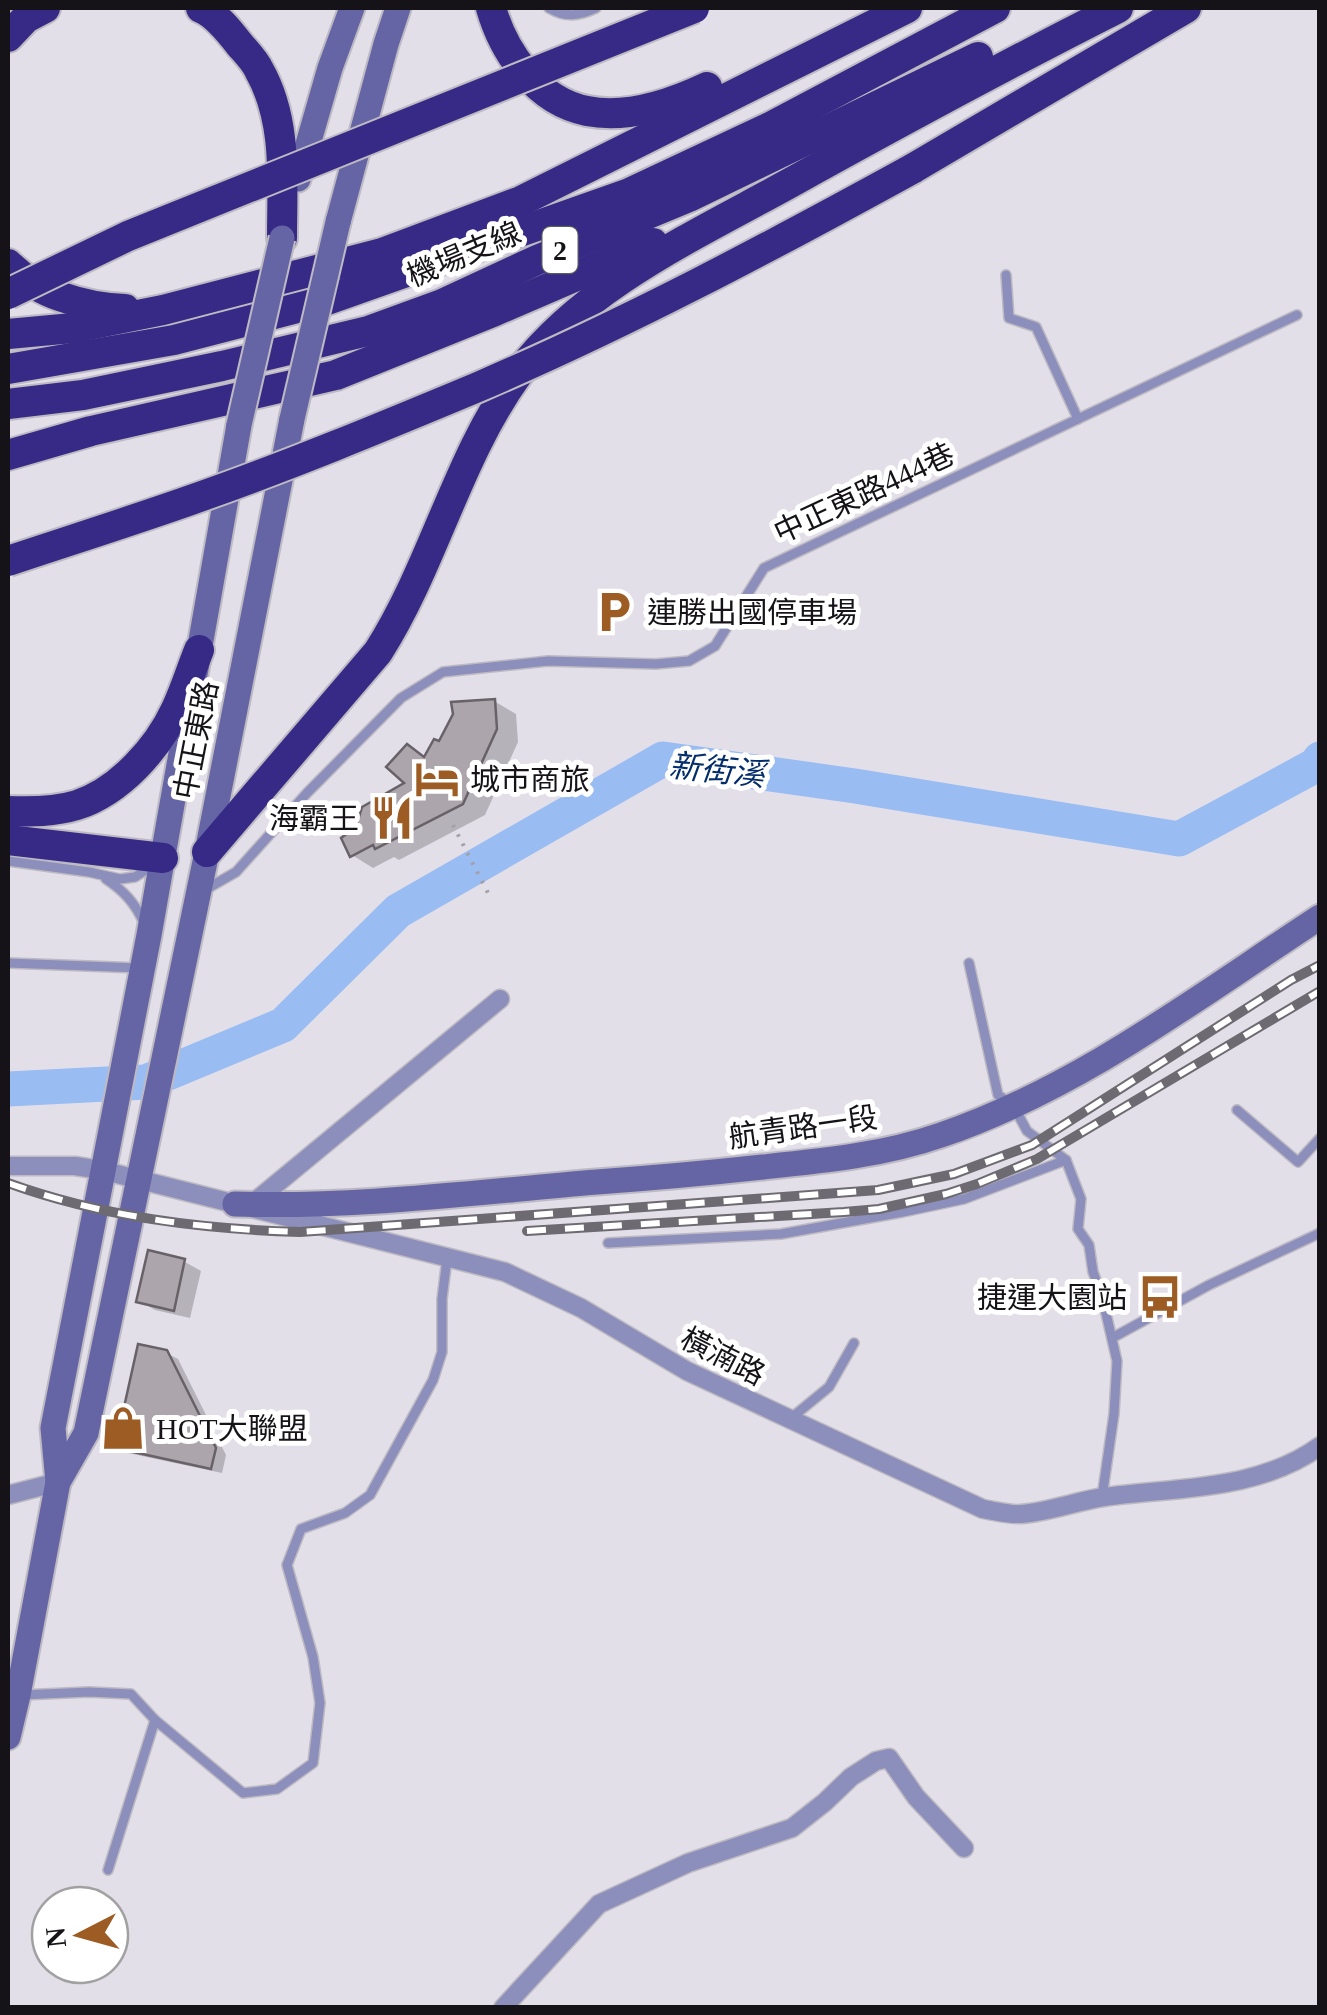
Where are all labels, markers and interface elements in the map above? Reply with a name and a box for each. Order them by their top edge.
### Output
street label: 機場支線 [402,215,526,293]
road number: 2 [542,227,578,273]
street label: 中正東路444巷 [769,437,959,549]
parking icon: 連勝出國停車場 [590,588,638,636]
place label: 連勝出國停車場 [647,596,857,629]
street label: 中正東路 [168,678,224,802]
water label: 新街溪 [667,747,771,793]
hotel icon: 城市商旅 [413,755,461,803]
place label: 城市商旅 [470,763,590,796]
restaurant icon: 海霸王 [368,794,416,842]
place label: 海霸王 [269,802,359,835]
street label: 航青路一段 [726,1100,880,1154]
bus stop icon: 捷運大園站 [1136,1273,1184,1321]
place label: 捷運大園站 [977,1281,1127,1314]
street label: 橫湳路 [675,1321,771,1391]
shop icon: HOT大聯盟 [99,1404,147,1452]
place label: HOT大聯盟 [156,1412,308,1445]
north arrow [30,1885,130,1985]
text: N [39,1926,72,1949]

